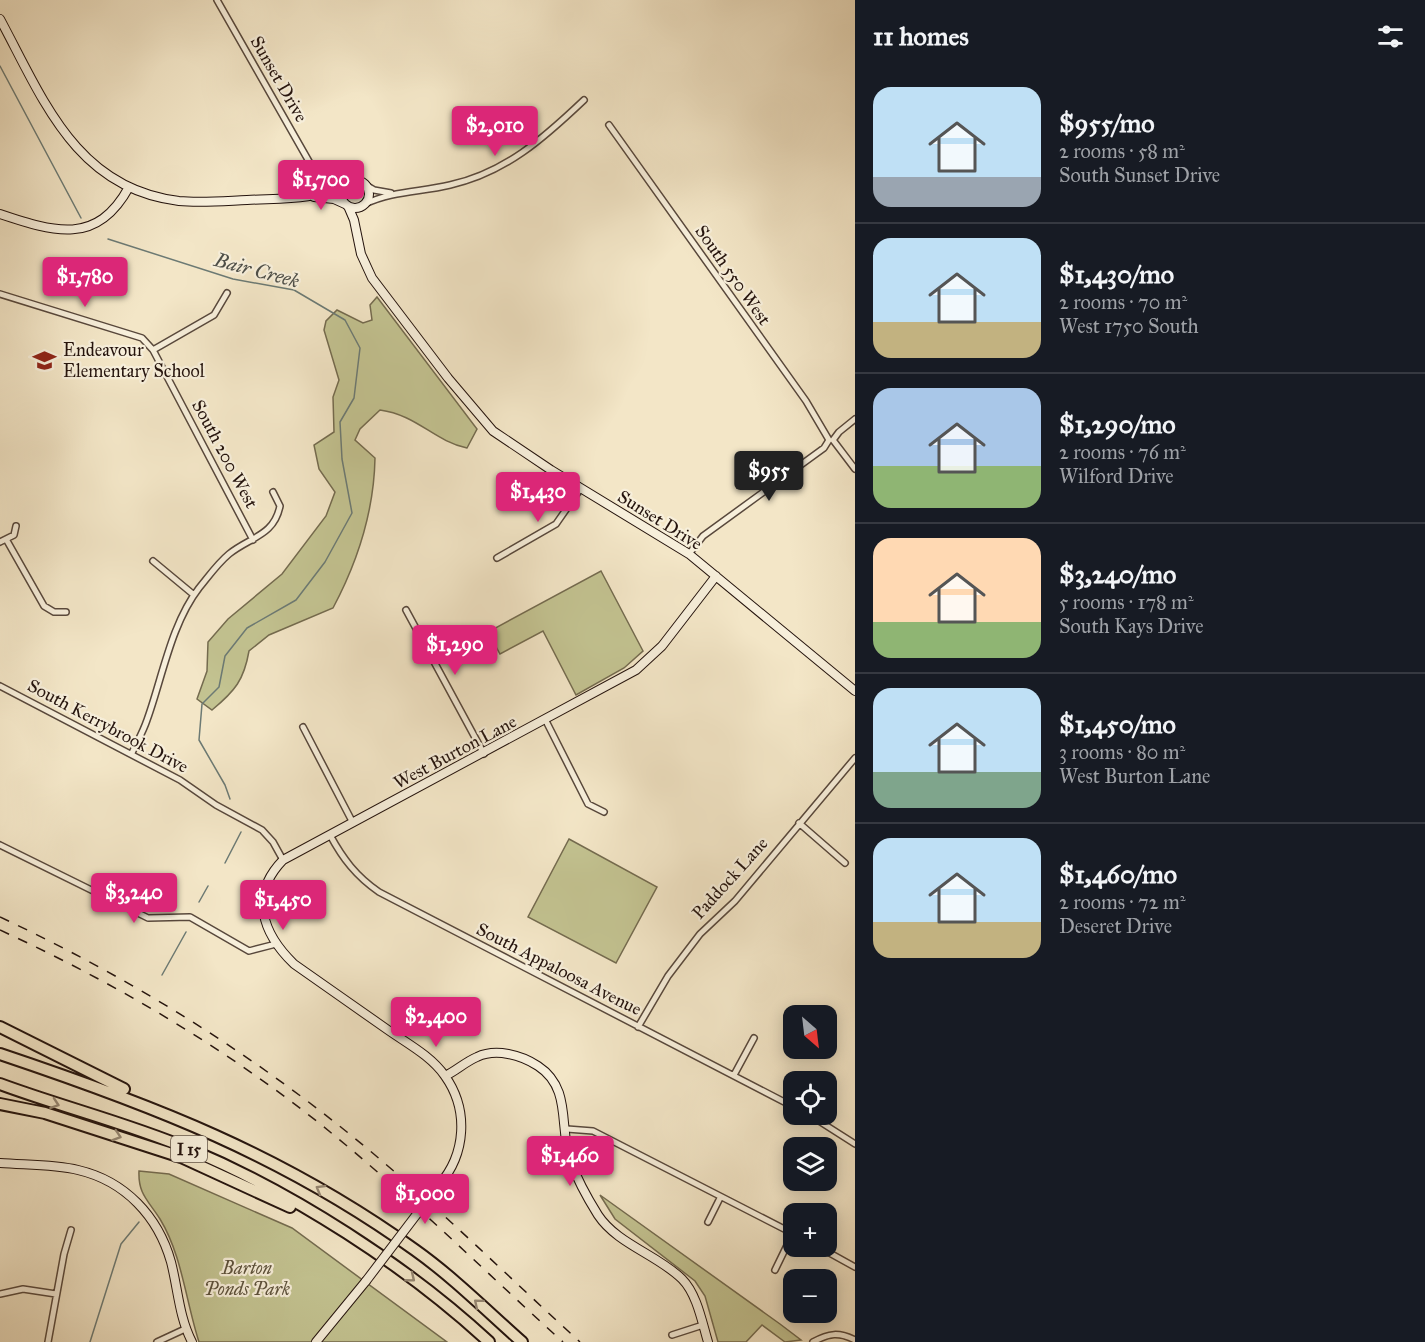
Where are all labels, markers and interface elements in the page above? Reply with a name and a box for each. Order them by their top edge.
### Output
text: 11 homes [873,20,969,52]
icon: filters [1374,20,1407,53]
street label: Sunset Drive [246,32,312,126]
pin: $2,010 [446,106,544,157]
text: $955/mo [1059,107,1154,139]
icon: home [921,111,993,183]
text: $2,010 [466,113,524,137]
text: 2 rooms · 58 m² [1059,139,1185,163]
pin: $1,700 [272,160,370,211]
text: South Sunset Drive [1059,163,1220,187]
text: $1,700 [292,167,350,191]
street label: South 550 West [690,221,776,330]
water label: Bair Creek [211,247,302,293]
pin: $1,780 [36,257,134,308]
text: $1,430/mo [1059,258,1174,290]
icon: home [921,262,993,334]
text: $1,780 [57,264,113,288]
text: 2 rooms · 70 m² [1059,290,1187,314]
text: West 1750 South [1059,314,1199,338]
place label: Endeavour Elementary School [63,339,205,382]
school or university icon: Endeavour Elementary School [32,347,58,373]
street label: South 200 West [187,396,263,513]
text: $1,290/mo [1059,408,1176,440]
icon: home [921,412,993,484]
text: 2 rooms · 76 m² [1059,440,1186,464]
pin: $955 [733,451,805,502]
text: $955 [748,458,790,482]
text: Wilford Drive [1059,464,1174,488]
pin: $1,430 [489,472,587,523]
text: $1,430 [510,479,566,503]
street label: Sunset Drive [614,485,706,555]
text: $3,240/mo [1059,558,1176,590]
icon: home [921,562,993,634]
text: 5 rooms · 178 m² [1059,590,1194,614]
text: South Kays Drive [1059,614,1204,638]
pin: $1,290 [406,625,504,676]
text: $1,290 [426,632,484,656]
street label: South Kerrybrook Drive [24,674,192,778]
text: $1,450/mo [1059,708,1176,740]
street label: West Burton Lane [390,710,520,794]
icon: home [921,712,993,784]
text: 3 rooms · 80 m² [1059,740,1185,764]
text: West Burton Lane [1059,764,1210,788]
street label: Paddock Lane [687,832,773,924]
text: $1,460/mo [1059,858,1177,890]
icon: home [921,862,993,934]
pin: $3,240 [85,873,183,924]
text: $3,240 [105,880,163,904]
pin: $1,450 [234,880,332,931]
text: $1,450 [254,887,312,911]
text: 2 rooms · 72 m² [1059,890,1186,914]
text: Deseret Drive [1059,914,1172,938]
street label: South Appaloosa Avenue [473,918,645,1020]
pin: $2,400 [387,997,485,1048]
text: $2,400 [405,1004,467,1028]
north arrow [783,1005,837,1059]
map controls [783,1005,837,1323]
button: locate [783,1071,837,1125]
one-way arrow [49,1097,60,1110]
one-way arrow [111,1129,122,1141]
road number: I 15 [171,1136,207,1162]
pin: $1,460 [521,1136,619,1187]
button: layers [783,1137,837,1191]
text: $1,460 [541,1143,599,1167]
pin: $1,000 [376,1174,474,1225]
text: $1,000 [395,1181,455,1205]
one-way arrow [316,1185,326,1196]
button: + [783,1203,837,1257]
park label: Barton Ponds Park [204,1257,290,1300]
button: − [783,1269,837,1323]
one-way arrow [405,1271,416,1282]
one-way arrow [474,1299,485,1310]

